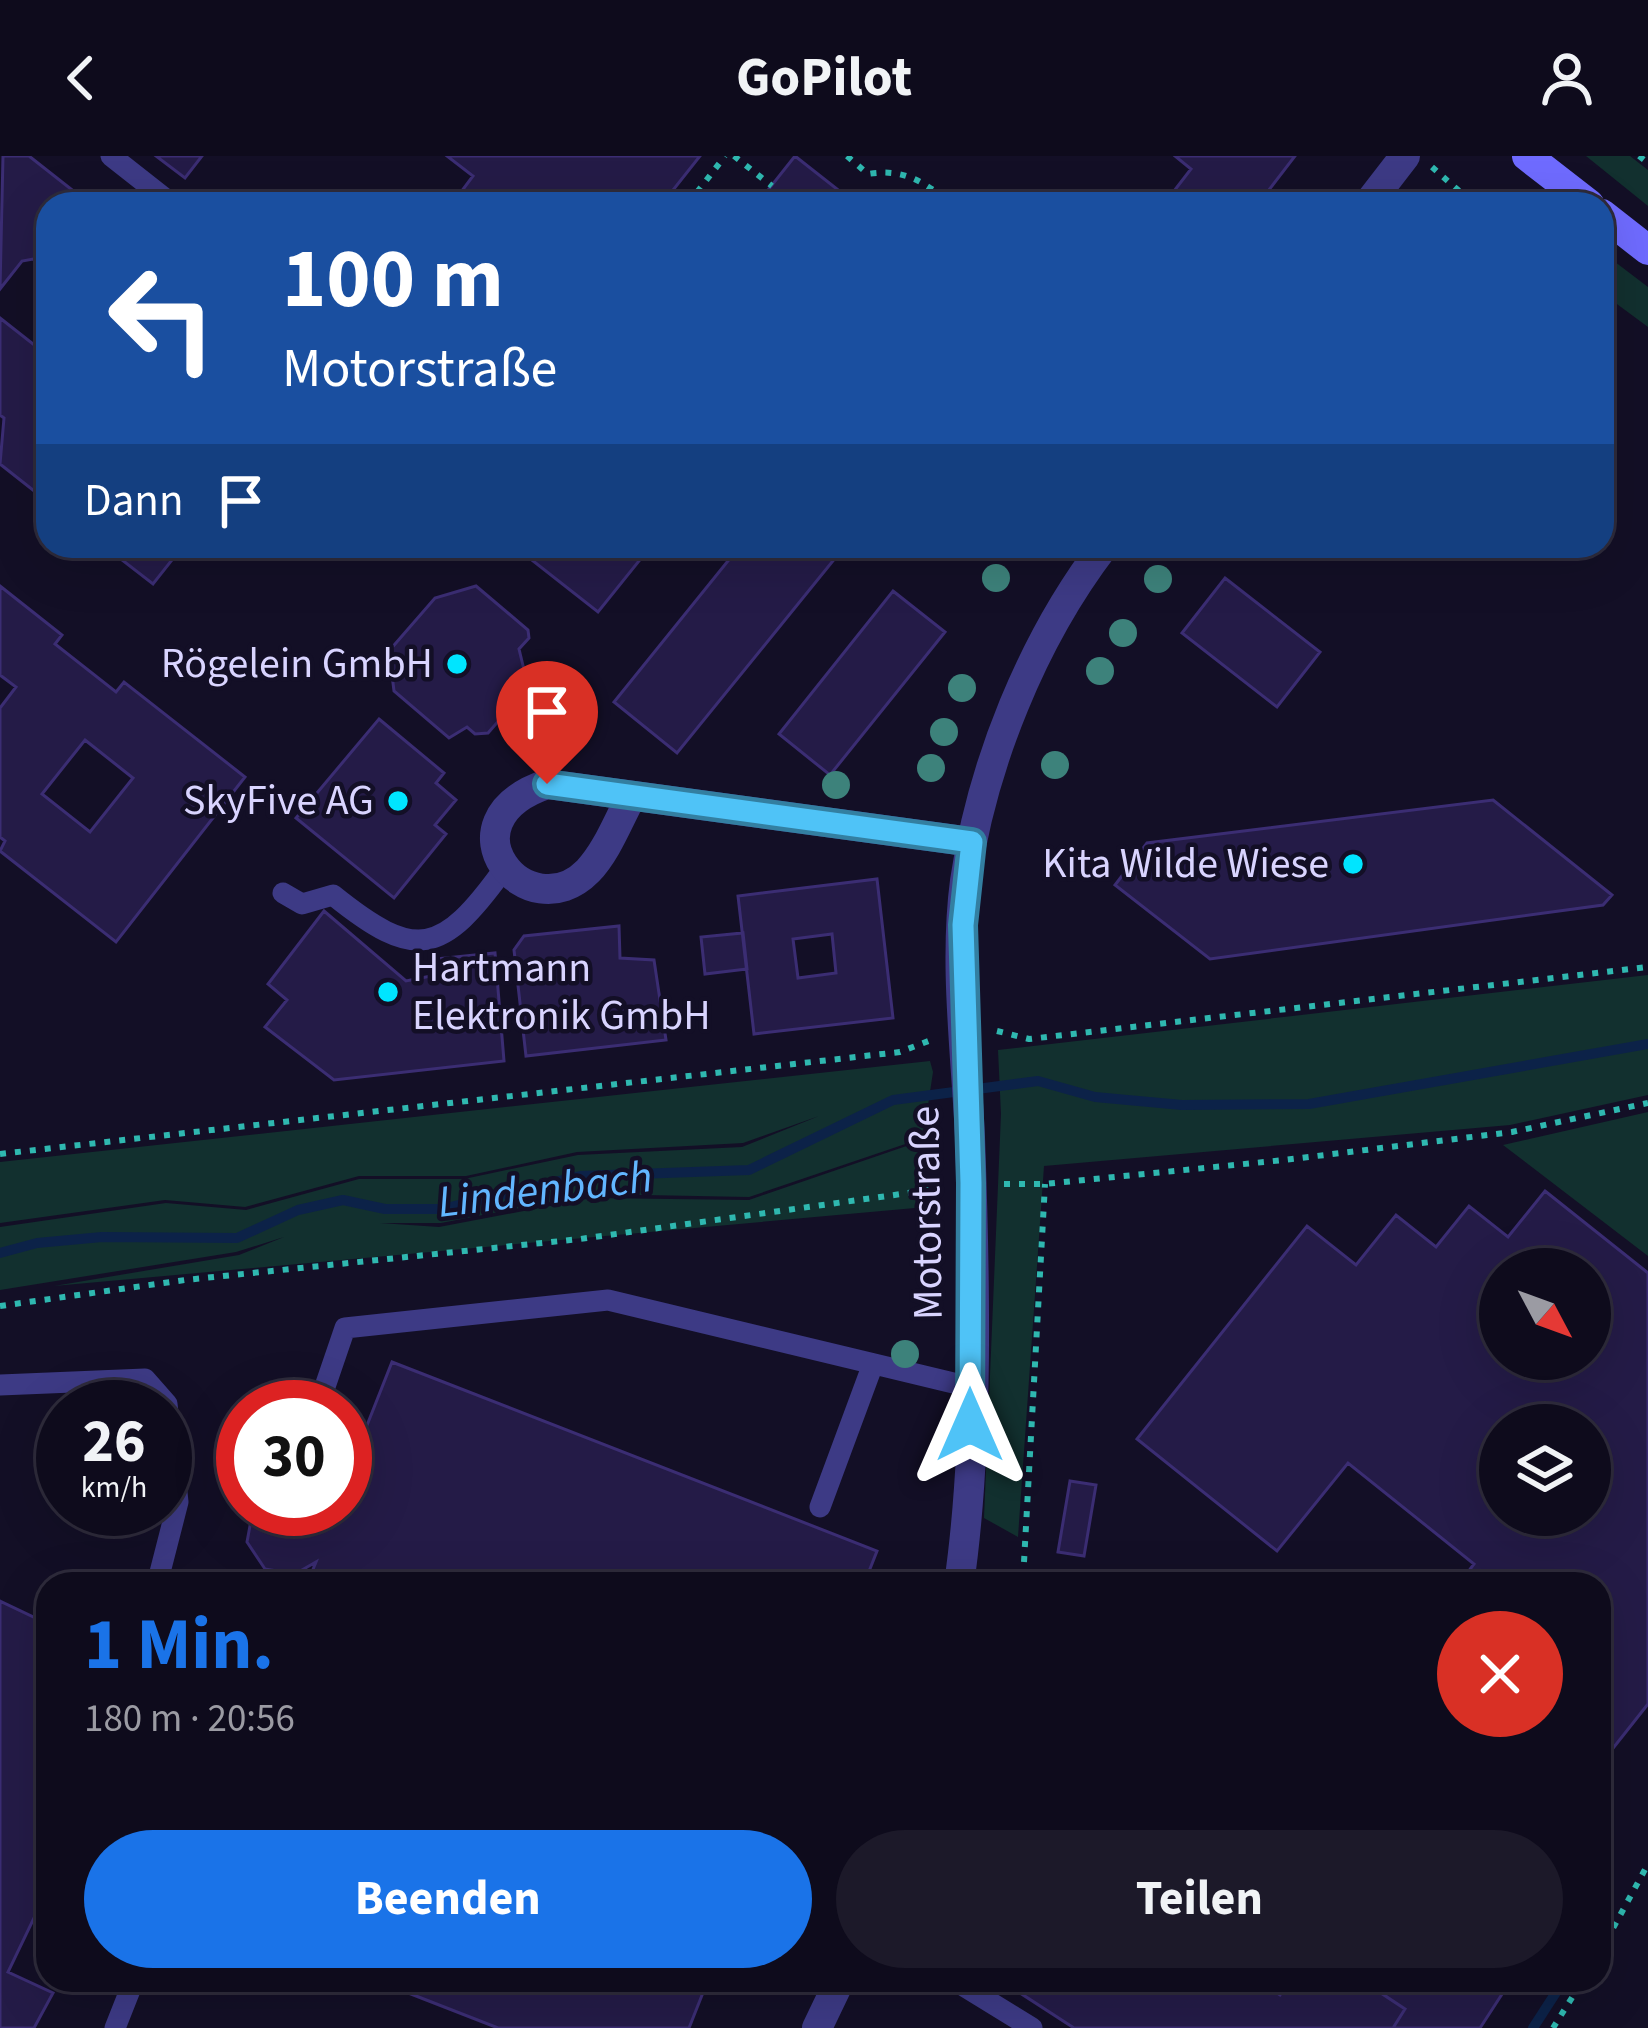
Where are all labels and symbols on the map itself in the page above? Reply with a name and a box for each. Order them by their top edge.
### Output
place label: Rögelein GmbH [161,634,433,694]
marker: Rögelein GmbH [444,651,470,677]
pin [496,661,598,784]
place label: SkyFive AG [183,771,374,831]
marker: SkyFive AG [385,788,411,814]
place label: Kita Wilde Wiese [1042,834,1329,894]
marker: Kita Wilde Wiese [1340,851,1366,877]
place label: Hartmann Elektronik GmbH [412,938,711,1046]
marker: Hartmann Elektronik GmbH [375,979,401,1005]
street label: Motorstraße [895,1105,959,1321]
water label: Lindenbach [434,1145,656,1235]
north arrow [1479,1248,1611,1380]
position arrow [907,1362,1033,1488]
speed limit sign: 30 [216,1380,372,1536]

